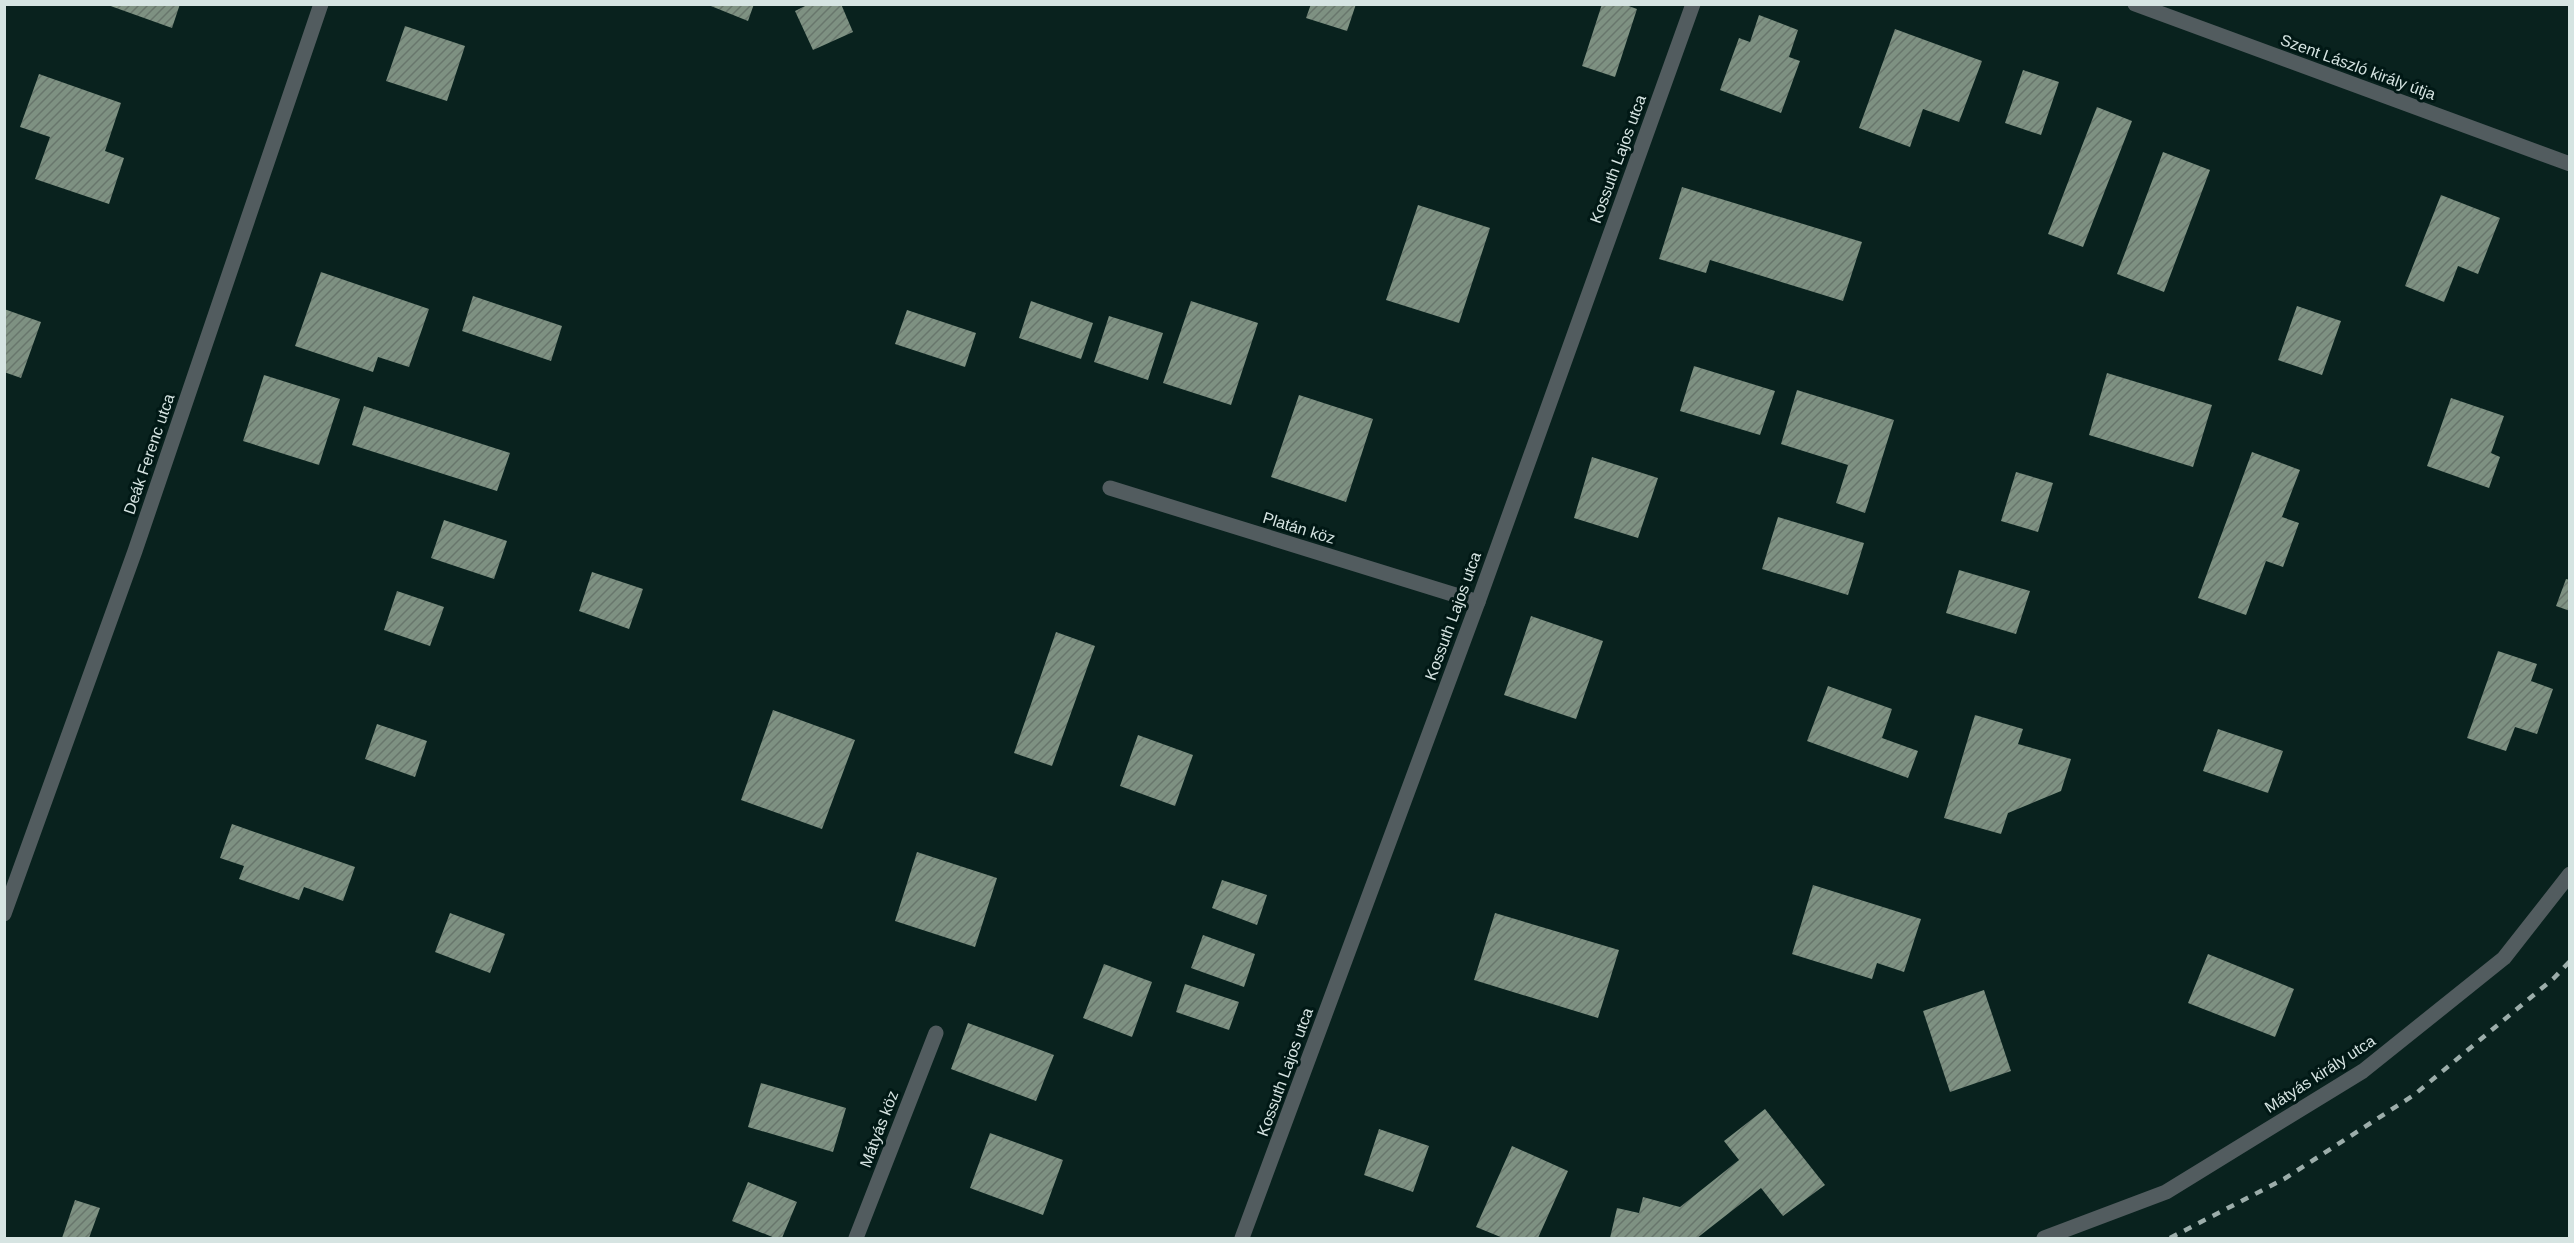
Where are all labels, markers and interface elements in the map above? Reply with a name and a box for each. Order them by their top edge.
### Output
street label: Szent László király útja [2278,31,2438,103]
street label: Kossuth Lajos utca [1587,92,1649,225]
street label: Deák Ferenc utca [120,391,178,516]
street label: Platán köz [1261,509,1337,547]
street label: Kossuth Lajos utca [1422,549,1484,682]
street label: Kossuth Lajos utca [1254,1005,1316,1138]
street label: Mátyás király utca [2262,1032,2378,1116]
street label: Mátyás köz [857,1088,901,1170]

